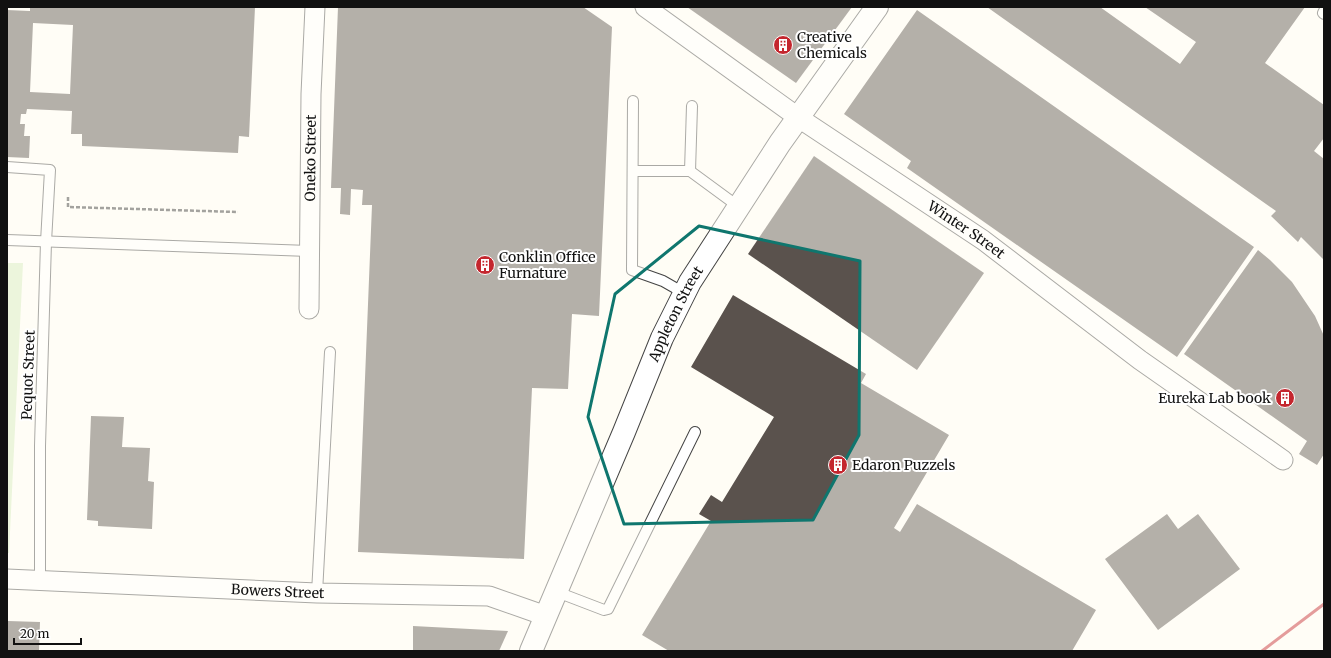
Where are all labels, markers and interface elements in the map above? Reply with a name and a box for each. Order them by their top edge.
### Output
place label: Creative Chemicals [797,28,867,62]
building icon: Creative Chemicals [772,34,794,56]
street label: Oneko Street [301,114,320,202]
street label: Winter Street [923,196,1009,263]
place label: Conklin Office Furnature [499,248,596,282]
building icon: Conklin Office Furnature [474,254,496,276]
street label: Appleton Street [644,262,707,365]
street label: Pequot Street [17,329,39,420]
building icon: Eureka Lab book [1274,387,1296,409]
place label: Eureka Lab book [1158,389,1271,407]
building icon: Edaron Puzzels [827,454,849,476]
place label: Edaron Puzzels [852,456,955,474]
street label: Bowers Street [231,580,325,602]
scale bar [14,620,81,646]
text: 20 m [20,626,49,641]

